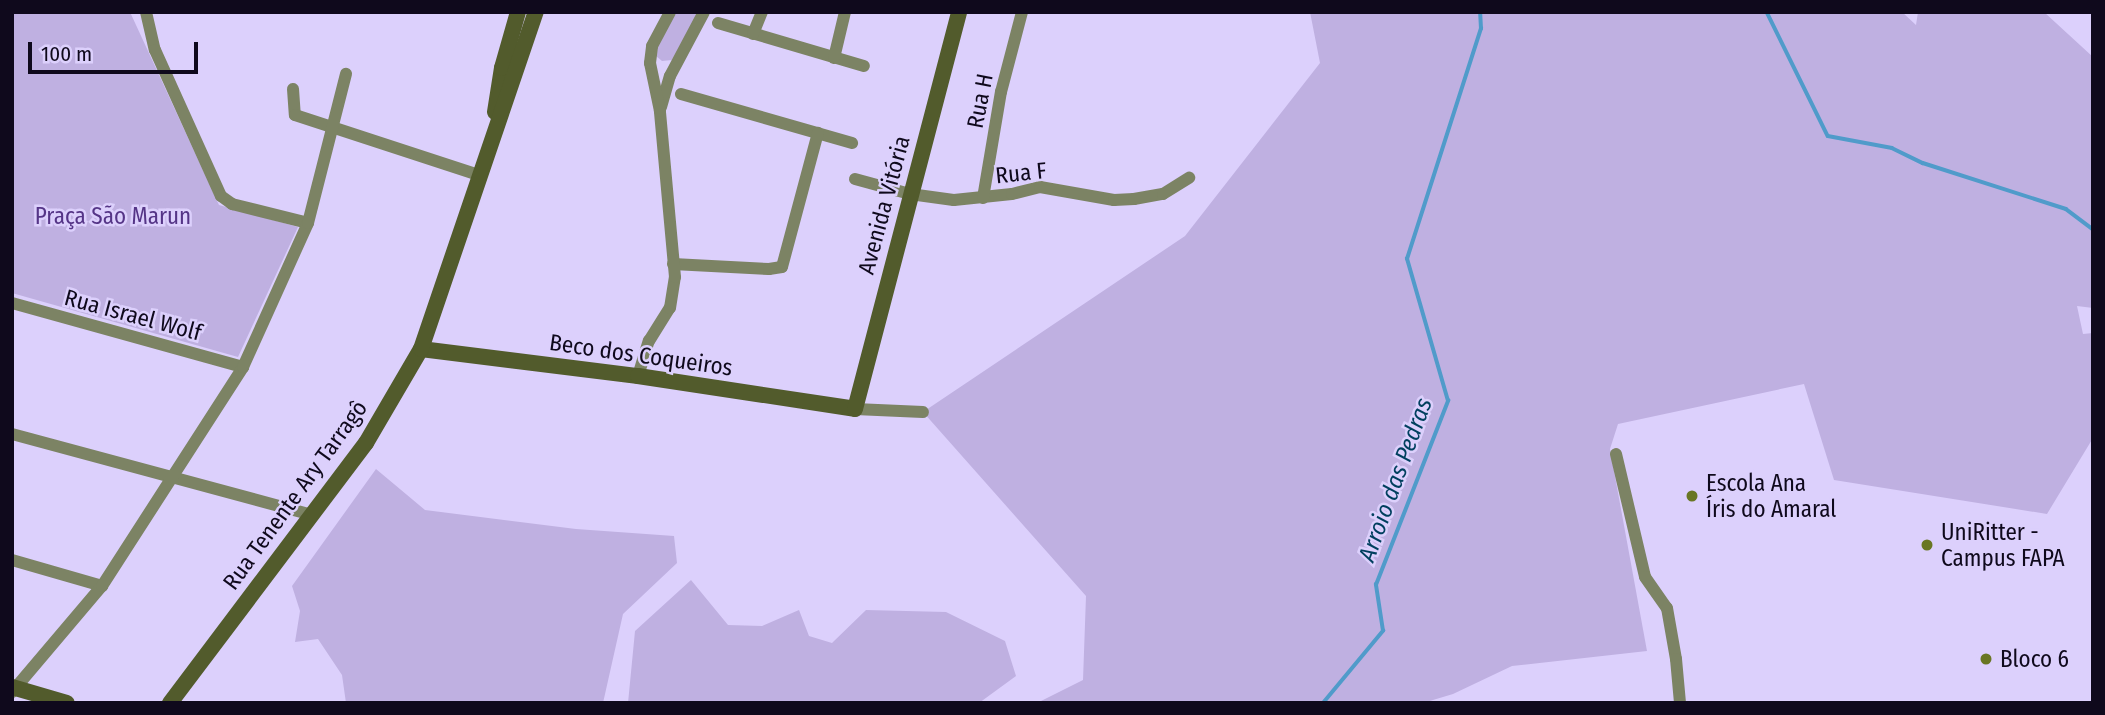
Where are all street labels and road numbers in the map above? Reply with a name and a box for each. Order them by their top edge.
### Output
street label: Rua H [961,71,999,131]
street label: Avenida Vitória [852,133,916,277]
street label: Rua F [994,157,1048,189]
street label: Rua Israel Wolf [61,283,205,347]
street label: Beco dos Coqueiros [548,328,734,382]
street label: Rua Tenente Ary Tarragô [217,395,373,595]

